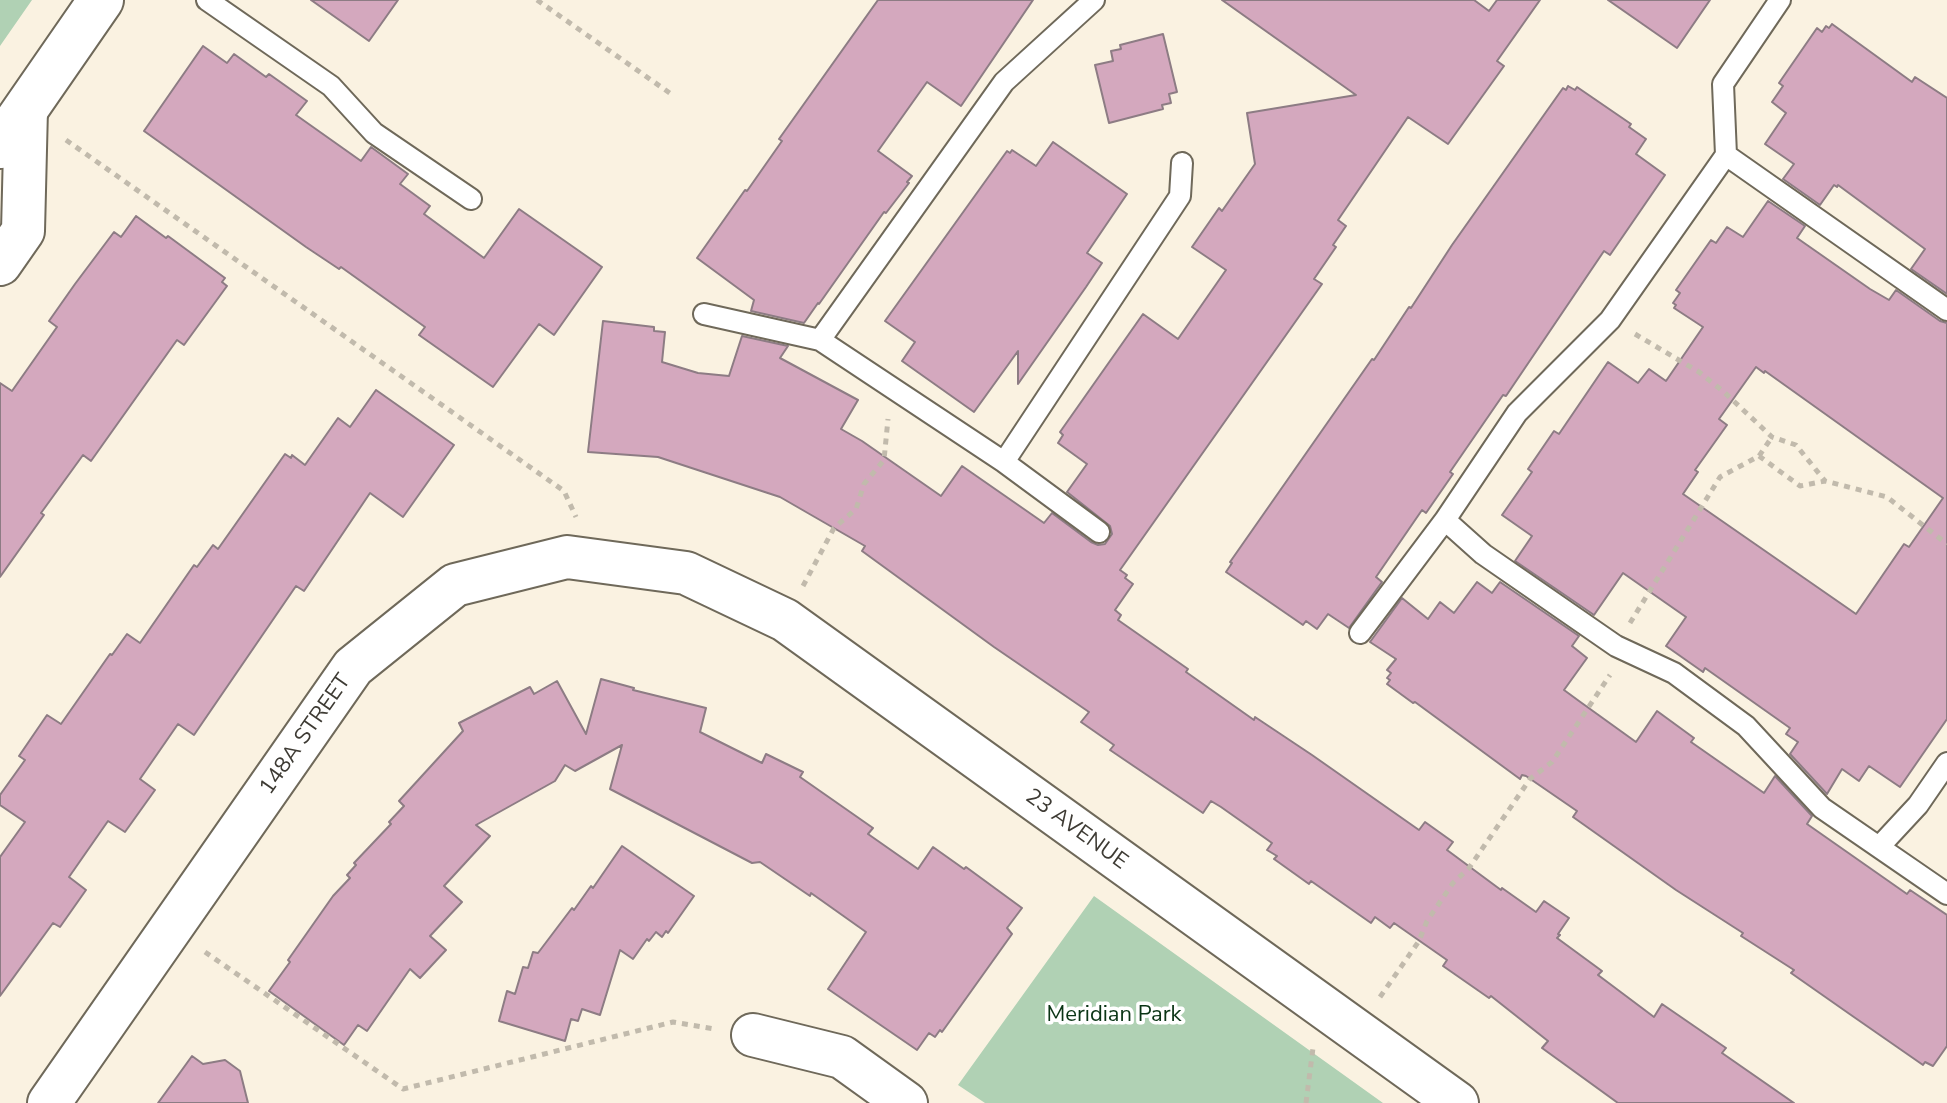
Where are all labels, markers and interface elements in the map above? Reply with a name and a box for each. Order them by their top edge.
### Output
street label: 148A STREET [255,670,357,800]
street label: 23 AVENUE [1020,784,1132,876]
park label: Meridian Park [1046,1003,1182,1029]

